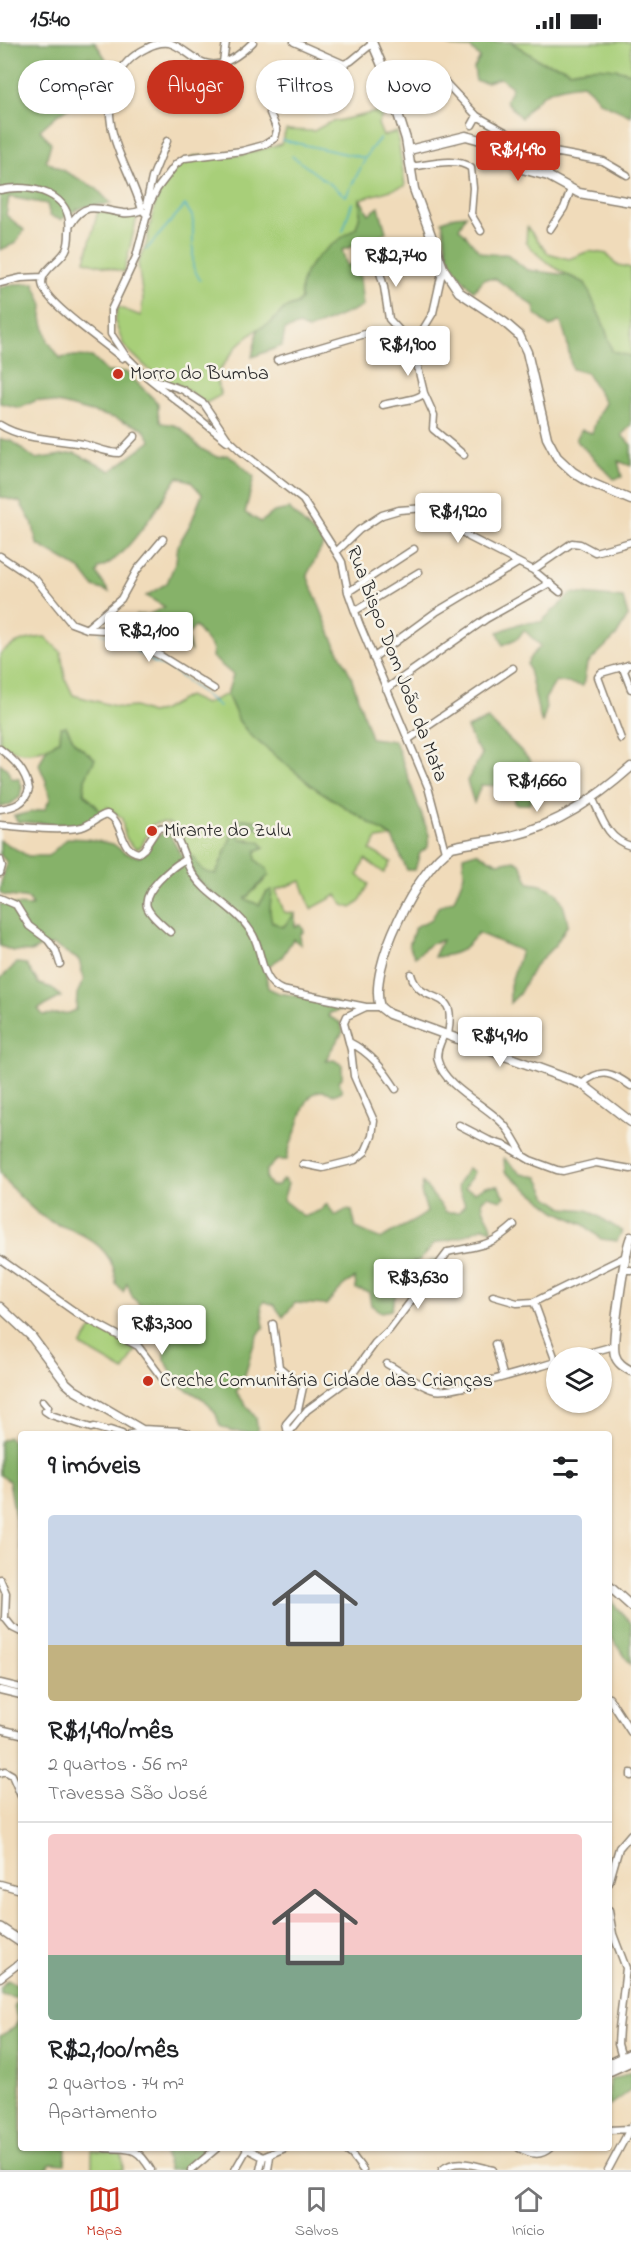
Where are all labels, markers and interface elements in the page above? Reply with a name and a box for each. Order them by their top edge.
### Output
text: 15:40 [30,5,70,37]
chip: Comprar [18,60,135,114]
chip: Alugar [147,60,244,114]
chip: Filtros [256,60,354,114]
chip: Novo [366,60,452,114]
pin: R$1,490 [463,131,573,182]
text: R$1,490 [490,136,546,165]
pin: R$2,740 [341,237,451,288]
text: R$2,740 [365,242,427,271]
pin: R$1,900 [353,326,463,377]
text: R$1,900 [380,331,436,360]
place label: Morro do Bumba [130,360,269,389]
marker: Morro do Bumba [111,367,125,381]
pin: R$1,920 [403,493,513,544]
text: R$1,920 [429,498,487,527]
street label: Rua Bispo Dom João da Mata [338,542,454,786]
pin: R$2,100 [94,612,204,663]
text: R$2,100 [119,617,179,646]
pin: R$1,660 [482,762,592,813]
text: R$1,660 [507,767,567,796]
place label: Mirante do Zulu [164,817,291,846]
marker: Mirante do Zulu [145,824,159,838]
pin: R$4,910 [445,1017,555,1068]
text: R$4,910 [472,1022,528,1051]
pin: R$3,630 [363,1259,473,1310]
text: R$3,630 [388,1264,448,1293]
pin: R$3,300 [107,1305,217,1356]
text: R$3,300 [132,1310,192,1339]
map controls [546,1347,612,1413]
button: layers [546,1347,612,1413]
place label: Creche Comunitária Cidade das Crianças [160,1367,493,1396]
marker: Creche Comunitária Cidade das Crianças [141,1374,155,1388]
text: 9 imóveis [48,1448,141,1486]
icon: filters [549,1451,582,1484]
icon: home [261,1554,369,1662]
text: R$1,490/mês [48,1713,174,1751]
text: 2 quartos · 56 m² [48,1751,188,1780]
text: Travessa São José [48,1780,208,1809]
icon: home [261,1873,369,1981]
text: R$2,100/mês [48,2032,179,2070]
text: 2 quartos · 74 m² [48,2070,184,2099]
text: Apartamento [48,2099,157,2128]
tab: Mapa [86,2183,122,2243]
tab: Salvos [295,2183,339,2243]
tab: Início [512,2183,545,2243]

